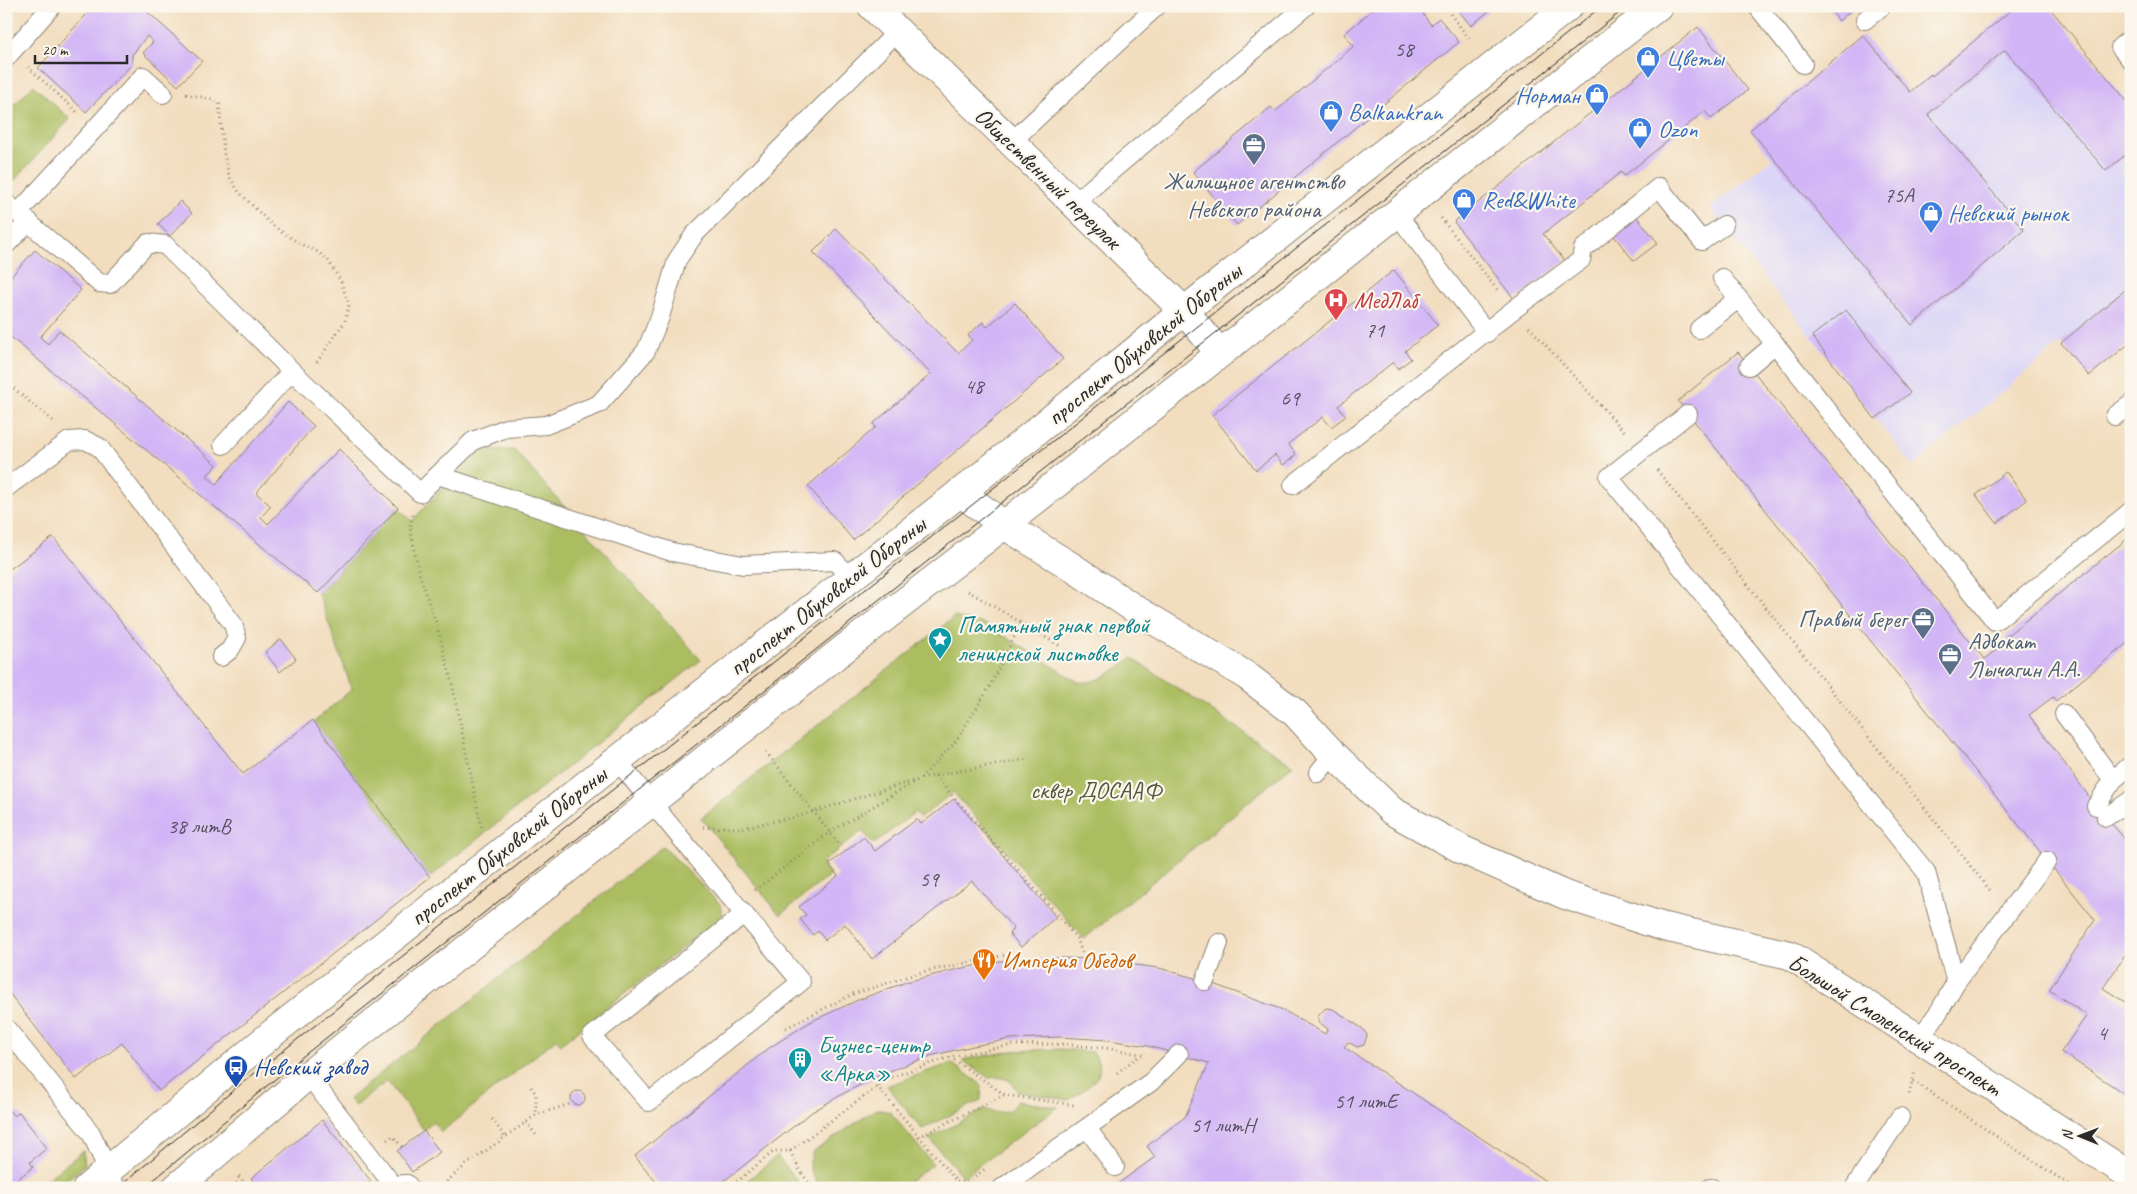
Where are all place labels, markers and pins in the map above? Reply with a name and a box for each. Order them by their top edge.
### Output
place label: Цветы [1666,43,1726,73]
shop icon: Цветы [1635,45,1661,79]
place label: Норман [1515,80,1582,110]
shop icon: Норман [1584,82,1610,116]
place label: Balkankran [1348,97,1443,127]
shop icon: Balkankran [1318,99,1344,133]
place label: Ozon [1658,114,1698,144]
shop icon: Ozon [1627,116,1653,150]
office icon: Жилищное агентство Невского района [1241,132,1267,166]
place label: Жилищное агентство Невского района [1163,166,1346,224]
place label: Red&White [1482,185,1577,215]
shop icon: Red&White [1451,187,1477,221]
place label: Невский рынок [1948,198,2070,228]
shop icon: Невский рынок [1918,200,1944,234]
place label: МедЛаб [1354,285,1421,315]
hospital icon: МедЛаб [1323,287,1349,321]
place label: Правый берег [1798,604,1910,634]
office icon: Правый берег [1910,606,1936,640]
place label: Памятный знак первой ленинской листовке [958,610,1151,668]
place icon: Памятный знак первой ленинской листовке [927,626,953,660]
place label: Адвокат Лычагин А.А. [1968,626,2081,684]
office icon: Адвокат Лычагин А.А. [1937,642,1963,676]
place label: Империя Обедов [1002,945,1136,975]
restaurant icon: Империя Обедов [971,947,997,981]
place label: Бизнес-центр «Арка» [818,1030,931,1088]
building icon: Бизнес-центр «Арка» [787,1046,813,1080]
place label: Невский завод [254,1052,370,1083]
bus stop icon: Невский завод [223,1054,249,1088]

